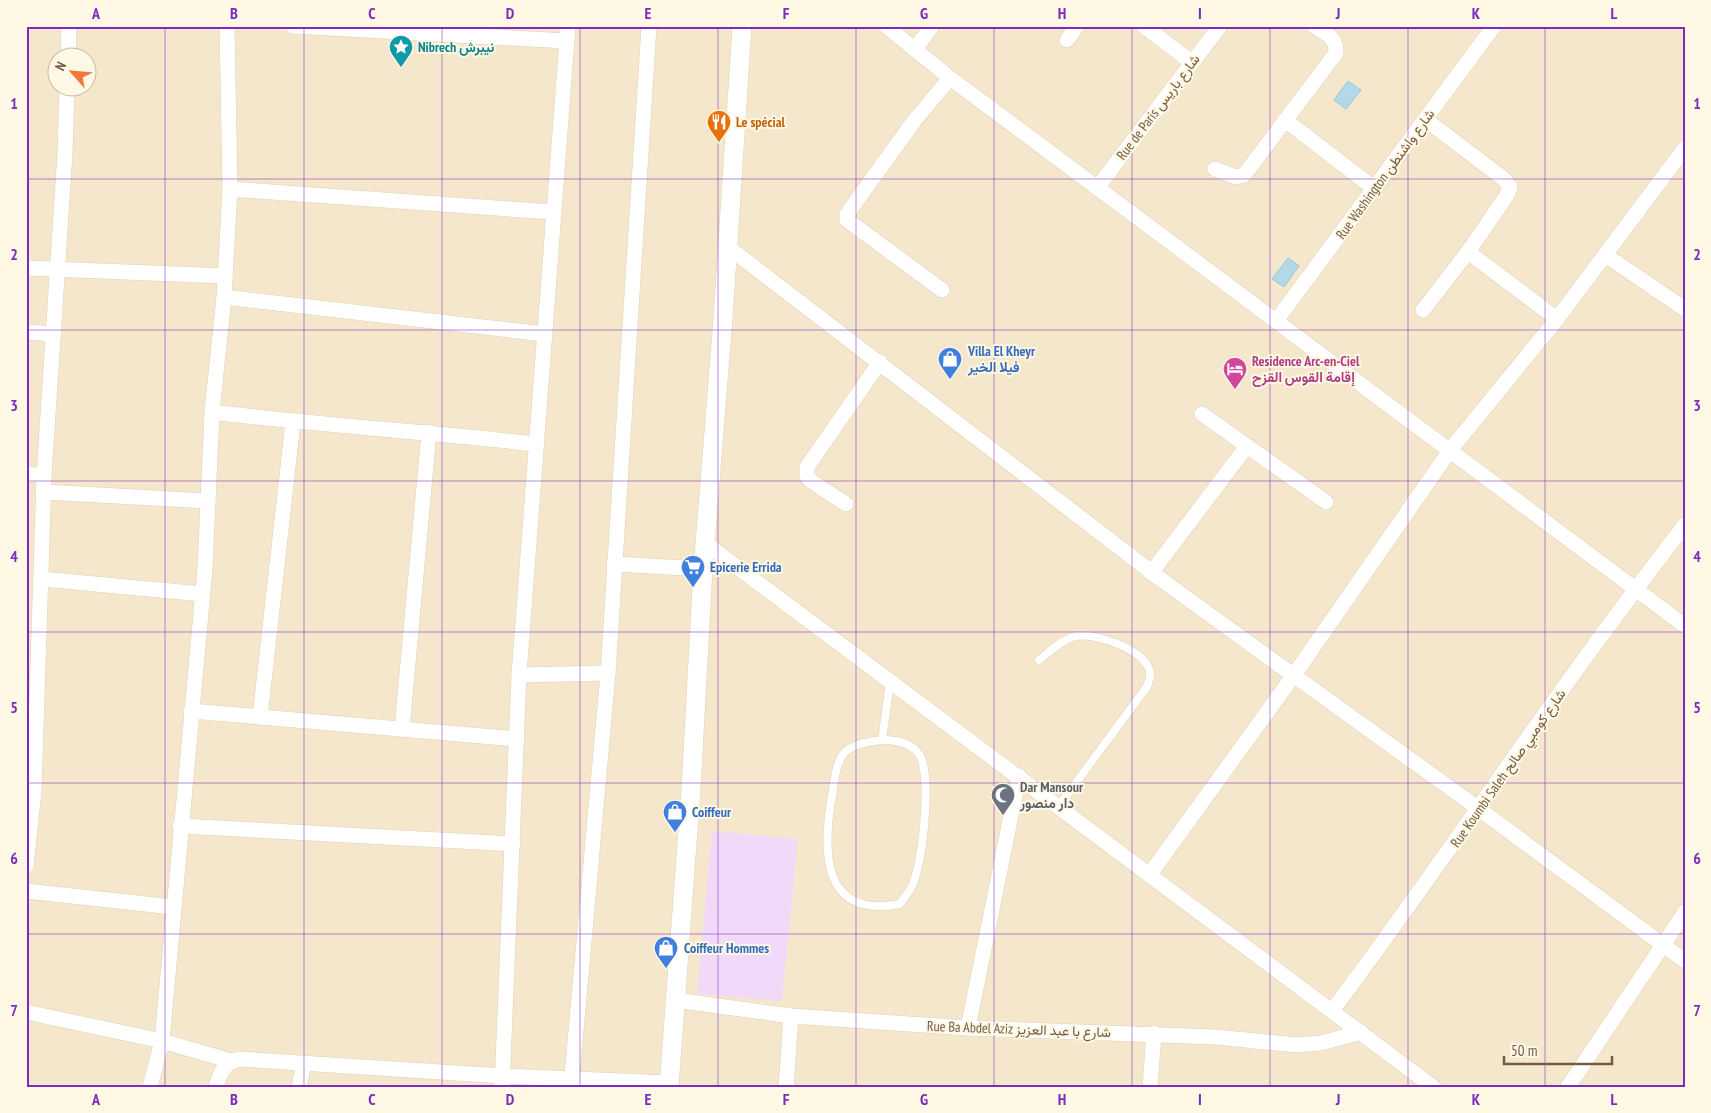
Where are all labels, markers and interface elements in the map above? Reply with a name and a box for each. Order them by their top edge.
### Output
text: A [91,3,101,23]
text: B [230,3,238,23]
text: C [368,3,376,23]
text: D [506,3,515,23]
text: E [645,3,652,23]
text: F [783,3,790,23]
text: G [920,3,928,23]
text: H [1058,3,1066,23]
text: I [1198,3,1202,23]
text: J [1335,3,1340,23]
text: K [1472,3,1481,23]
text: L [1611,3,1618,23]
place icon: Nibrech نيبرش [388,34,414,68]
place label: Nibrech نيبرش [418,38,494,56]
north arrow [48,48,98,98]
street label: Rue de Paris شارع باريس [1112,51,1205,165]
text: N [51,59,70,74]
text: 1 [10,93,18,113]
text: 1 [1693,93,1701,113]
street label: Rue Washington شارع واشنطن [1332,105,1440,244]
restaurant icon: Le spécial [706,109,732,143]
place label: Le spécial [736,113,785,131]
text: 2 [10,244,18,264]
text: 2 [1693,244,1701,264]
place label: Villa El Kheyr فيلا الخير [967,342,1036,376]
shop icon: Villa El Kheyr فيلا الخير [937,346,963,380]
place label: Residence Arc-en-Ciel إقامة القوس القزح [1252,352,1360,387]
hotel icon: Residence Arc-en-Ciel إقامة القوس القزح [1222,356,1248,390]
text: 3 [10,395,18,415]
text: 3 [1693,395,1701,415]
text: 4 [10,546,18,566]
text: 4 [1693,546,1701,566]
supermarket icon: Epicerie Errida [680,554,706,588]
place label: Epicerie Errida [710,558,782,576]
street label: Rue Koumbi Saleh شارع كومبي صالح [1446,685,1572,852]
text: 5 [10,697,18,717]
text: 5 [1693,697,1701,717]
place label: Dar Mansour دار منصور [1019,778,1084,812]
mosque icon: Dar Mansour دار منصور [990,782,1016,816]
shop icon: Coiffeur [662,799,688,833]
place label: Coiffeur [692,803,732,821]
text: 6 [10,848,18,868]
text: 6 [1693,848,1701,868]
shop icon: Coiffeur Hommes [653,935,679,969]
place label: Coiffeur Hommes [684,939,769,957]
text: 7 [10,1000,18,1020]
text: 7 [1693,1000,1701,1020]
street label: Rue Ba Abdel Aziz شارع با عبد العزيز [927,1017,1111,1043]
scale bar [1504,1033,1611,1065]
text: 50 m [1511,1041,1537,1060]
text: A [91,1089,101,1109]
text: B [230,1089,238,1109]
text: C [368,1089,376,1109]
text: D [506,1089,515,1109]
text: E [645,1089,652,1109]
text: F [783,1089,790,1109]
text: G [920,1089,928,1109]
text: H [1058,1089,1066,1109]
text: I [1198,1089,1202,1109]
text: J [1335,1089,1340,1109]
text: K [1472,1089,1481,1109]
text: L [1611,1089,1618,1109]

